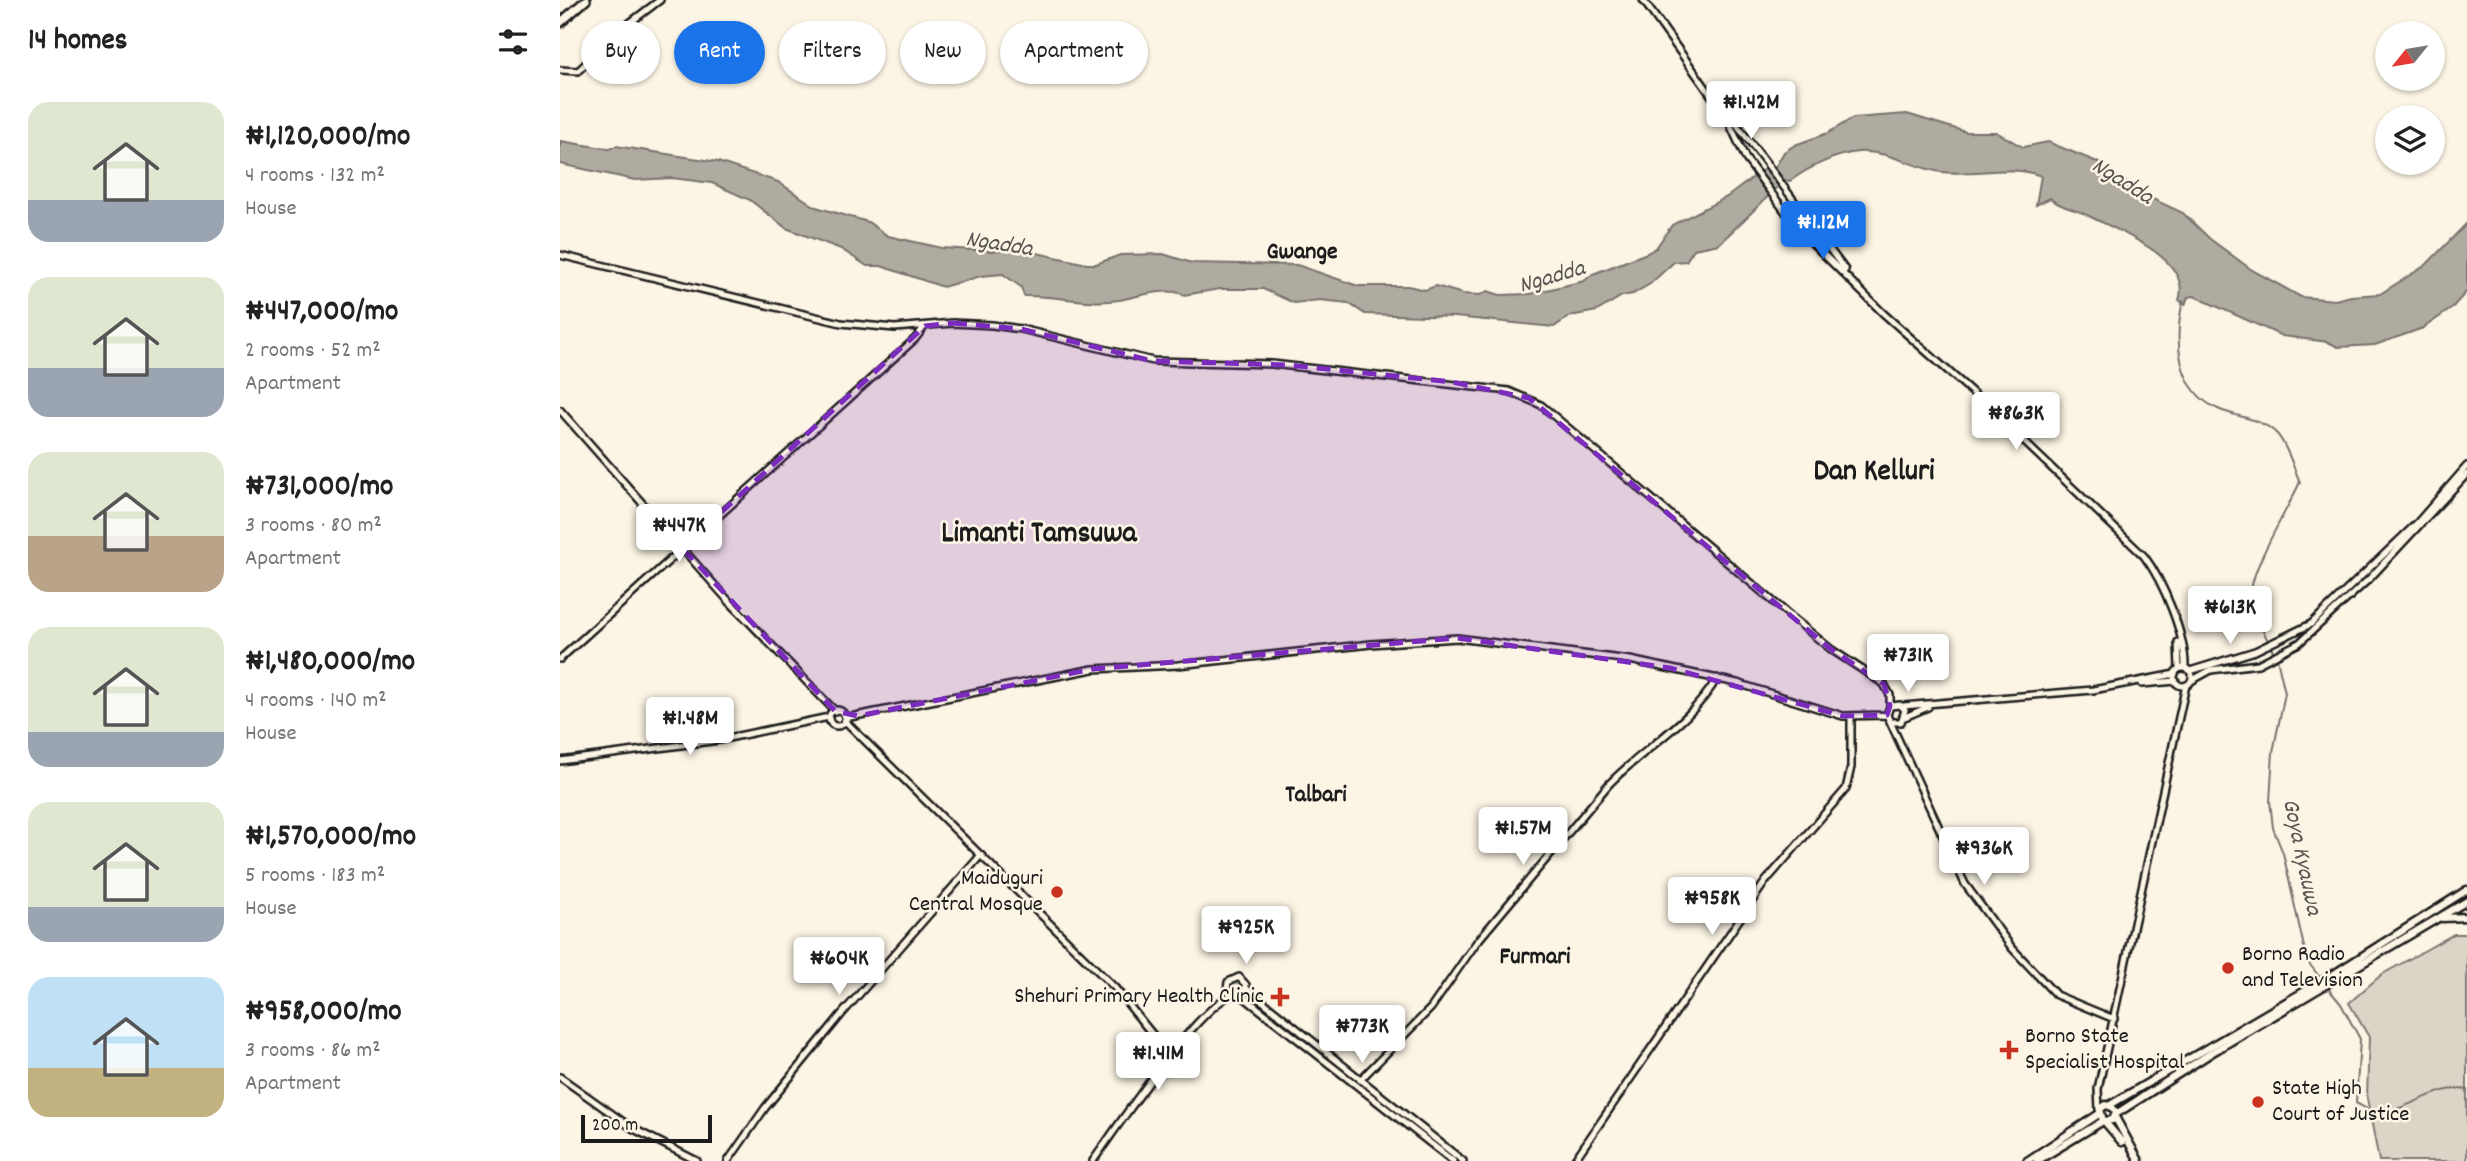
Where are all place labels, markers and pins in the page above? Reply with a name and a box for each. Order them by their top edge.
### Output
pin: ₦1.42M [1694,82,1808,141]
pin: ₦1.12M [1766,202,1880,261]
pin: ₦863K [1967,392,2065,452]
pin: ₦447K [630,504,728,564]
pin: ₦613K [2181,586,2279,646]
pin: ₦731K [1859,634,1957,694]
pin: ₦1.48M [633,698,747,757]
pin: ₦1.57M [1466,808,1580,867]
pin: ₦936K [1935,828,2033,887]
place label: Maiduguri Central Mosque [909,863,1043,922]
pin: ₦958K [1663,878,1761,937]
marker: Maiduguri Central Mosque [1049,884,1065,900]
pin: ₦925K [1197,906,1295,966]
pin: ₦604K [790,937,888,997]
place label: Borno Radio and Television [2242,939,2363,998]
marker: Borno Radio and Television [2220,960,2236,976]
place label: Shehuri Primary Health Clinic [1014,981,1264,1014]
marker: Shehuri Primary Health Clinic [1270,987,1290,1007]
pin: ₦773K [1313,1006,1411,1065]
place label: Borno State Specialist Hospital [2025,1021,2185,1080]
pin: ₦1.41M [1101,1032,1215,1092]
marker: Borno State Specialist Hospital [1999,1040,2019,1060]
place label: State High Court of Justice [2272,1073,2409,1132]
marker: State High Court of Justice [2250,1094,2266,1110]

